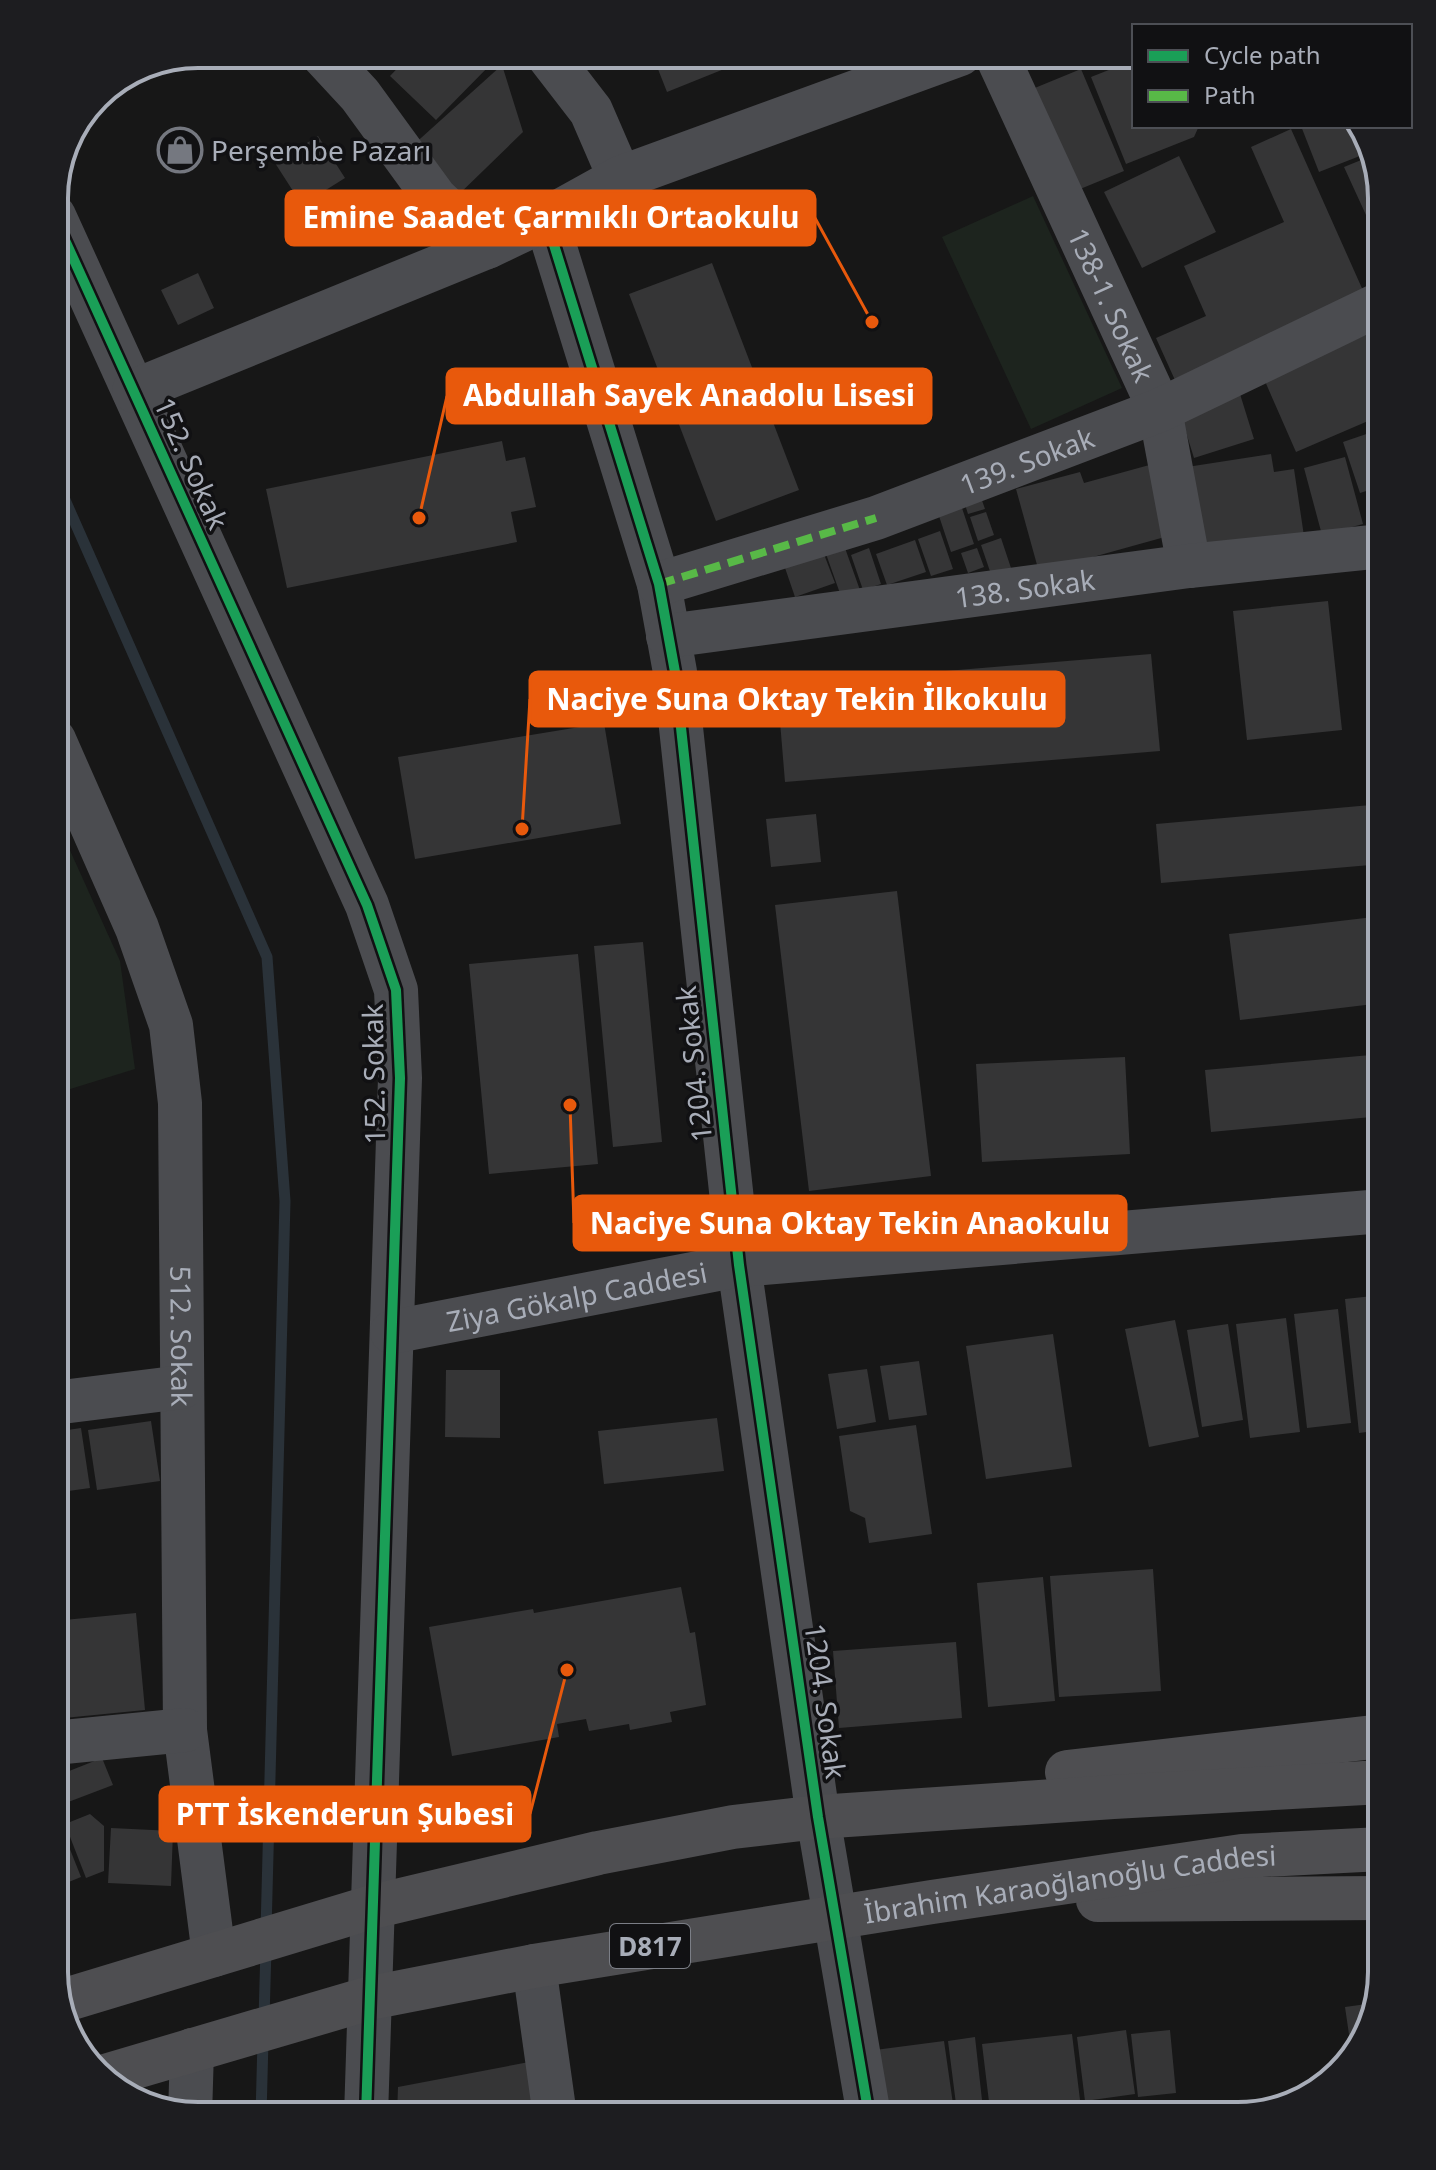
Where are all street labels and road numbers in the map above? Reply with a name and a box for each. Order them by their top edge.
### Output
street label: 138-1. Sokak [1060,221,1163,388]
street label: 152. Sokak [146,391,238,535]
street label: 139. Sokak [954,418,1099,503]
street label: 138. Sokak [952,560,1097,616]
street label: 1204. Sokak [666,984,720,1144]
street label: 152. Sokak [353,1003,393,1145]
street label: Ziya Gökalp Caddesi [443,1253,710,1340]
street label: 512. Sokak [162,1266,201,1407]
street label: 1204. Sokak [796,1621,856,1781]
street label: İbrahim Karaoğlanoğlu Caddesi [861,1835,1277,1932]
road number: D817 [610,1924,690,1968]

